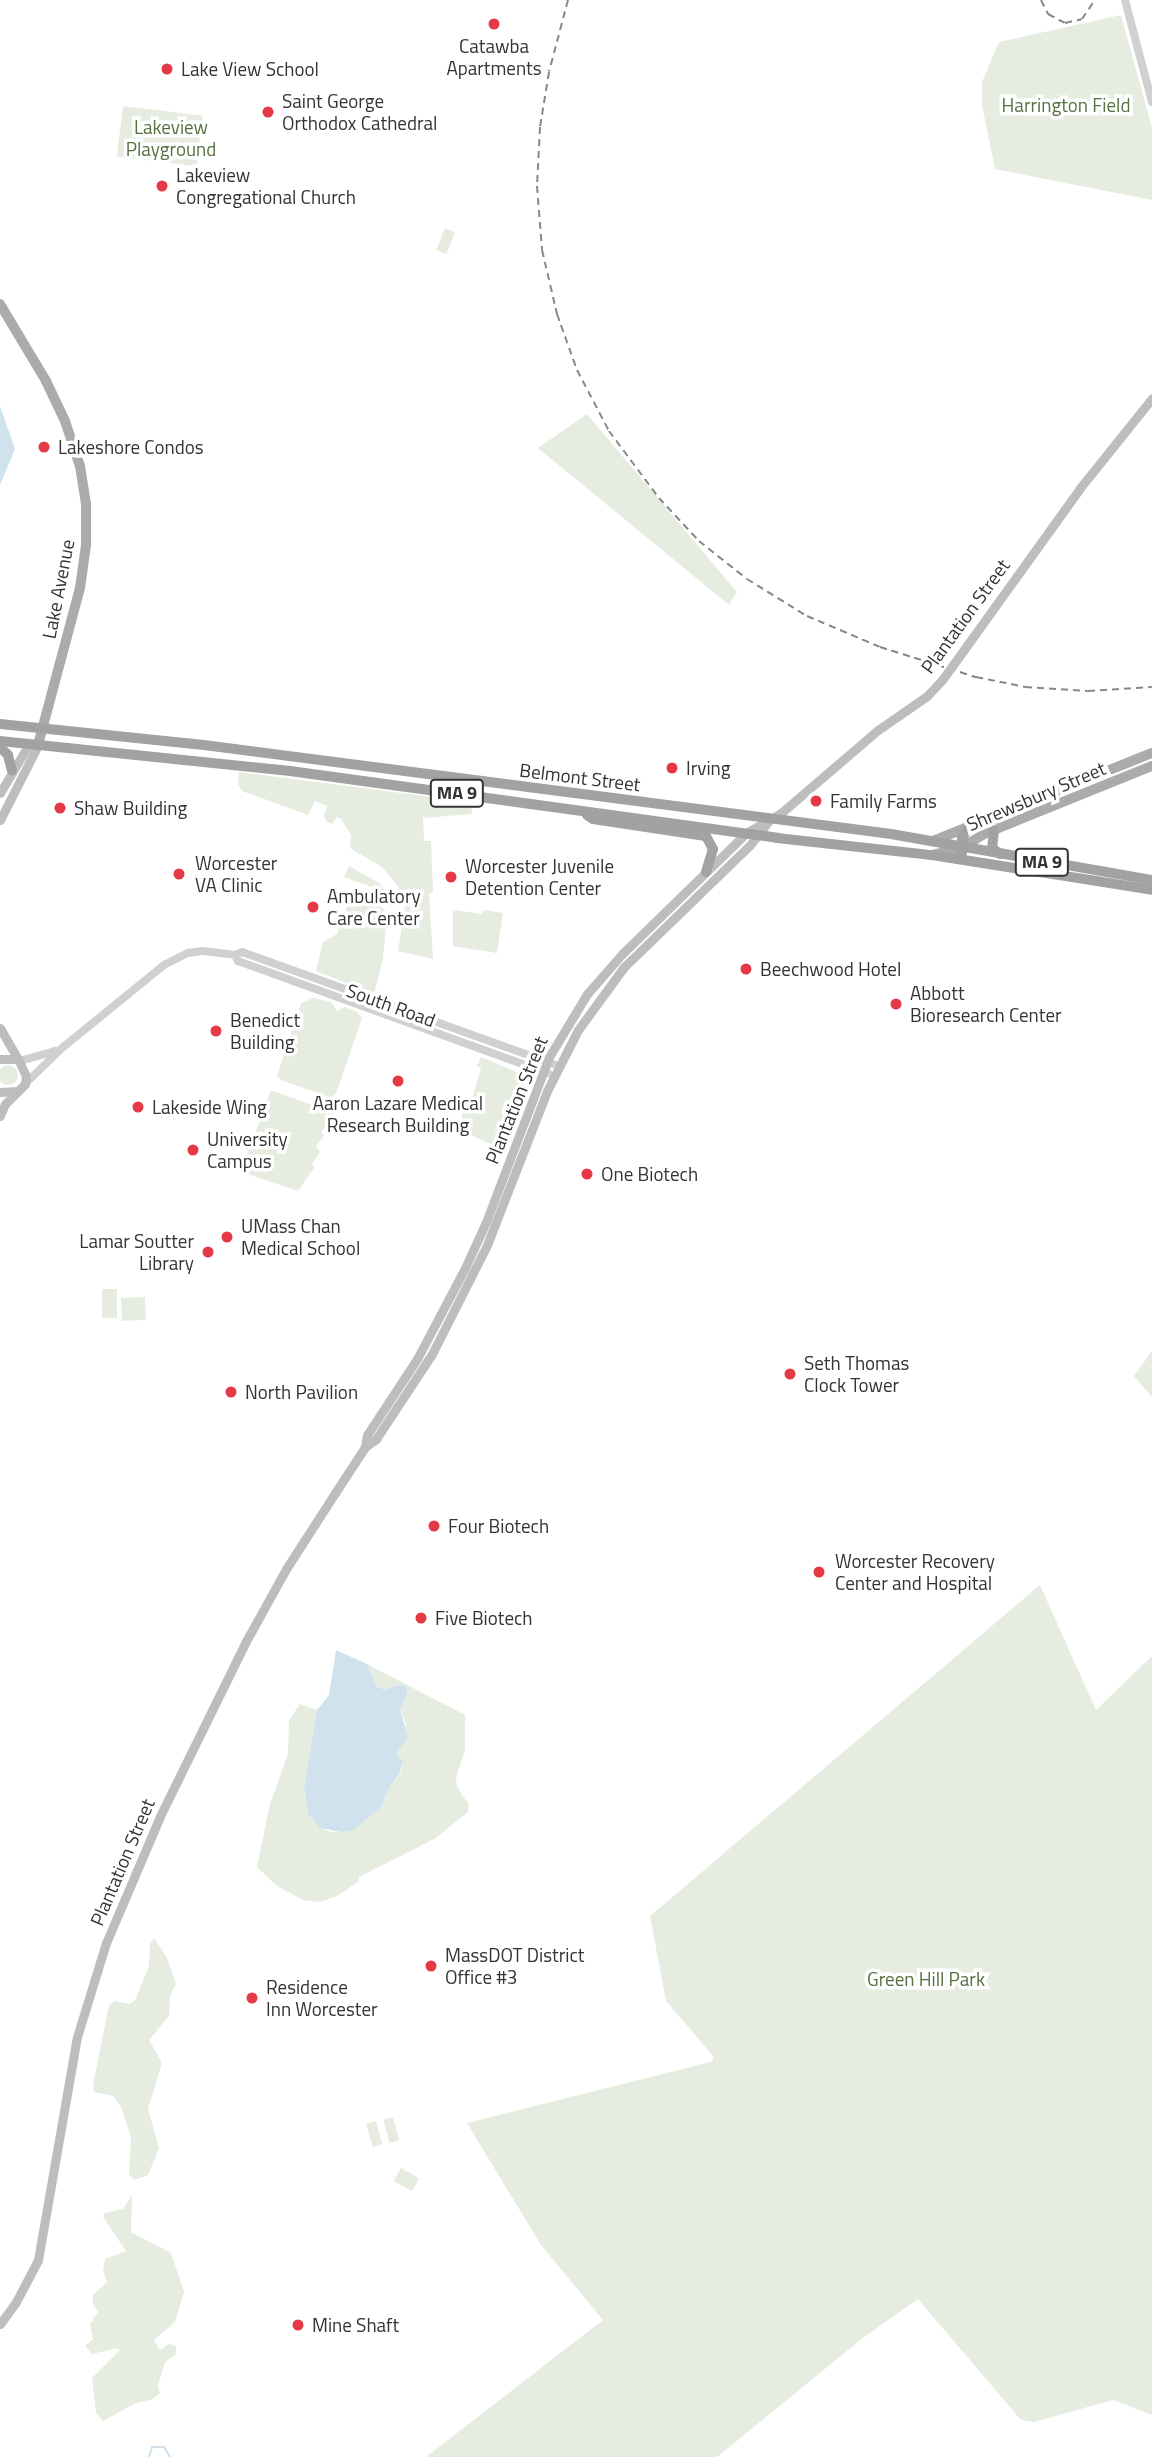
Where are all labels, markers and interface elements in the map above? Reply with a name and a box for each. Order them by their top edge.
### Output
marker: Catawba Apartments [486,16,502,32]
place label: Catawba Apartments [446,35,542,79]
place label: Lake View School [181,58,319,80]
marker: Lake View School [159,61,175,77]
place label: Saint George Orthodox Cathedral [282,90,437,134]
park label: Harrington Field [1002,94,1130,116]
marker: Saint George Orthodox Cathedral [260,104,276,120]
park label: Lakeview Playground [126,116,216,160]
place label: Lakeview Congregational Church [176,164,356,208]
marker: Lakeview Congregational Church [154,178,170,194]
place label: Lakeshore Condos [58,436,204,458]
marker: Lakeshore Condos [36,439,52,455]
street label: Lake Avenue [37,537,79,641]
street label: Plantation Street [916,554,1014,678]
street label: Shrewsbury Street [963,756,1109,836]
place label: Irving [686,757,731,779]
street label: Belmont Street [518,758,642,796]
marker: Irving [664,760,680,776]
road number: MA 9 [429,778,485,808]
place label: Family Farms [830,790,937,812]
marker: Family Farms [808,793,824,809]
place label: Shaw Building [74,797,187,819]
marker: Shaw Building [52,800,68,816]
road number: MA 9 [1014,848,1070,876]
place label: Worcester VA Clinic [195,852,277,896]
place label: Worcester Juvenile Detention Center [465,855,614,899]
marker: Worcester VA Clinic [169,864,189,884]
marker: Worcester Juvenile Detention Center [443,869,459,885]
place label: Ambulatory Care Center [327,885,421,929]
marker: Ambulatory Care Center [305,899,321,915]
place label: Beechwood Hotel [760,958,901,980]
marker: Beechwood Hotel [738,961,754,977]
street label: South Road [344,978,438,1032]
place label: Abbott Bioresearch Center [910,982,1062,1026]
marker: Abbott Bioresearch Center [888,996,904,1012]
place label: Benedict Building [230,1009,300,1053]
marker: Benedict Building [208,1023,224,1039]
street label: Plantation Street [480,1033,552,1167]
marker: Aaron Lazare Medical Research Building [390,1073,406,1089]
place label: Aaron Lazare Medical Research Building [313,1092,483,1136]
place label: Lakeside Wing [152,1096,267,1118]
marker: Lakeside Wing [130,1099,146,1115]
place label: University Campus [207,1128,288,1172]
marker: University Campus [185,1142,201,1158]
place label: One Biotech [601,1163,698,1185]
marker: One Biotech [579,1166,595,1182]
place label: UMass Chan Medical School [241,1215,360,1259]
marker: UMass Chan Medical School [219,1229,235,1245]
place label: Lamar Soutter Library [79,1230,194,1274]
marker: Lamar Soutter Library [200,1244,216,1260]
place label: Seth Thomas Clock Tower [804,1352,909,1396]
marker: Seth Thomas Clock Tower [782,1366,798,1382]
place label: North Pavilion [245,1381,358,1403]
marker: North Pavilion [223,1384,239,1400]
place label: Four Biotech [448,1515,549,1537]
marker: Four Biotech [426,1518,442,1534]
place label: Worcester Recovery Center and Hospital [835,1550,995,1594]
marker: Worcester Recovery Center and Hospital [809,1562,829,1582]
place label: Five Biotech [435,1607,532,1629]
marker: Five Biotech [413,1610,429,1626]
street label: Plantation Street [85,1795,159,1929]
place label: MassDOT District Office #3 [445,1944,584,1988]
marker: MassDOT District Office #3 [423,1958,439,1974]
park label: Green Hill Park [867,1968,985,1990]
place label: Residence Inn Worcester [266,1976,378,2020]
marker: Residence Inn Worcester [244,1990,260,2006]
place label: Mine Shaft [312,2314,399,2336]
marker: Mine Shaft [290,2317,306,2333]

